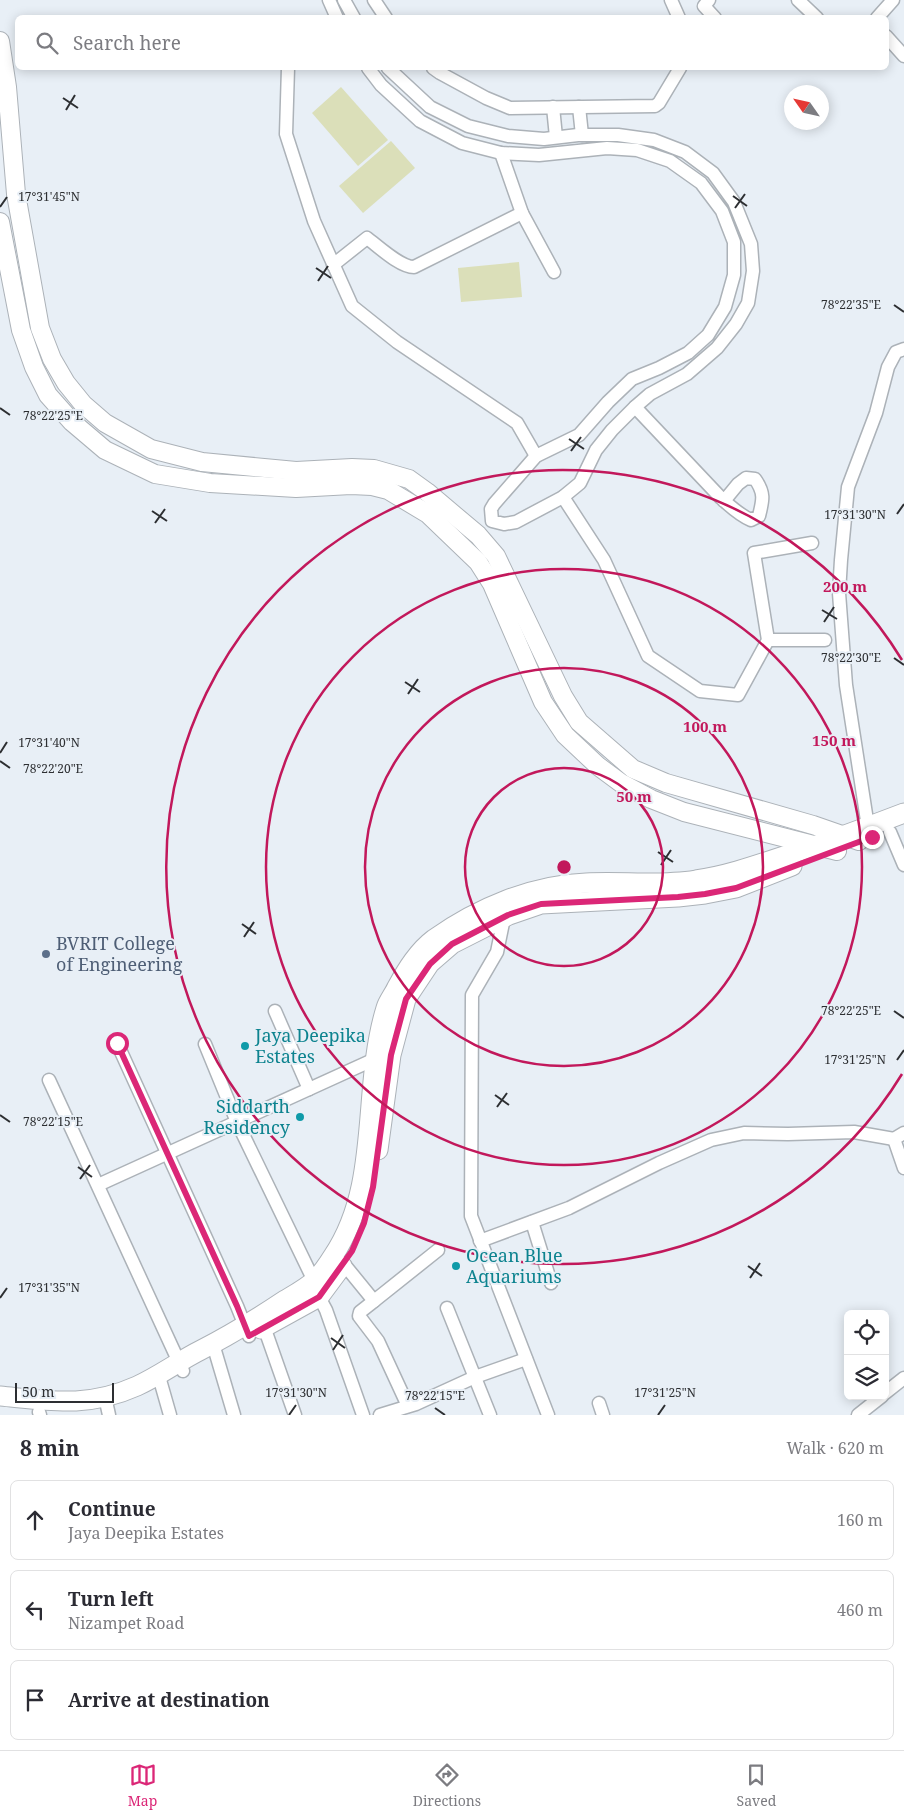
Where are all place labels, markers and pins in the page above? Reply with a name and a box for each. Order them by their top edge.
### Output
centre of rings [555,858,573,876]
place label: BVRIT College of Engineering [56,931,183,976]
marker: BVRIT College of Engineering [40,948,52,960]
place label: Jaya Deepika Estates [254,1023,366,1068]
marker: Jaya Deepika Estates [239,1040,251,1052]
place label: Siddarth Residency [203,1094,291,1139]
marker: Siddarth Residency [294,1111,306,1123]
place label: Ocean Blue Aquariums [466,1243,563,1288]
marker: Ocean Blue Aquariums [450,1260,462,1272]

